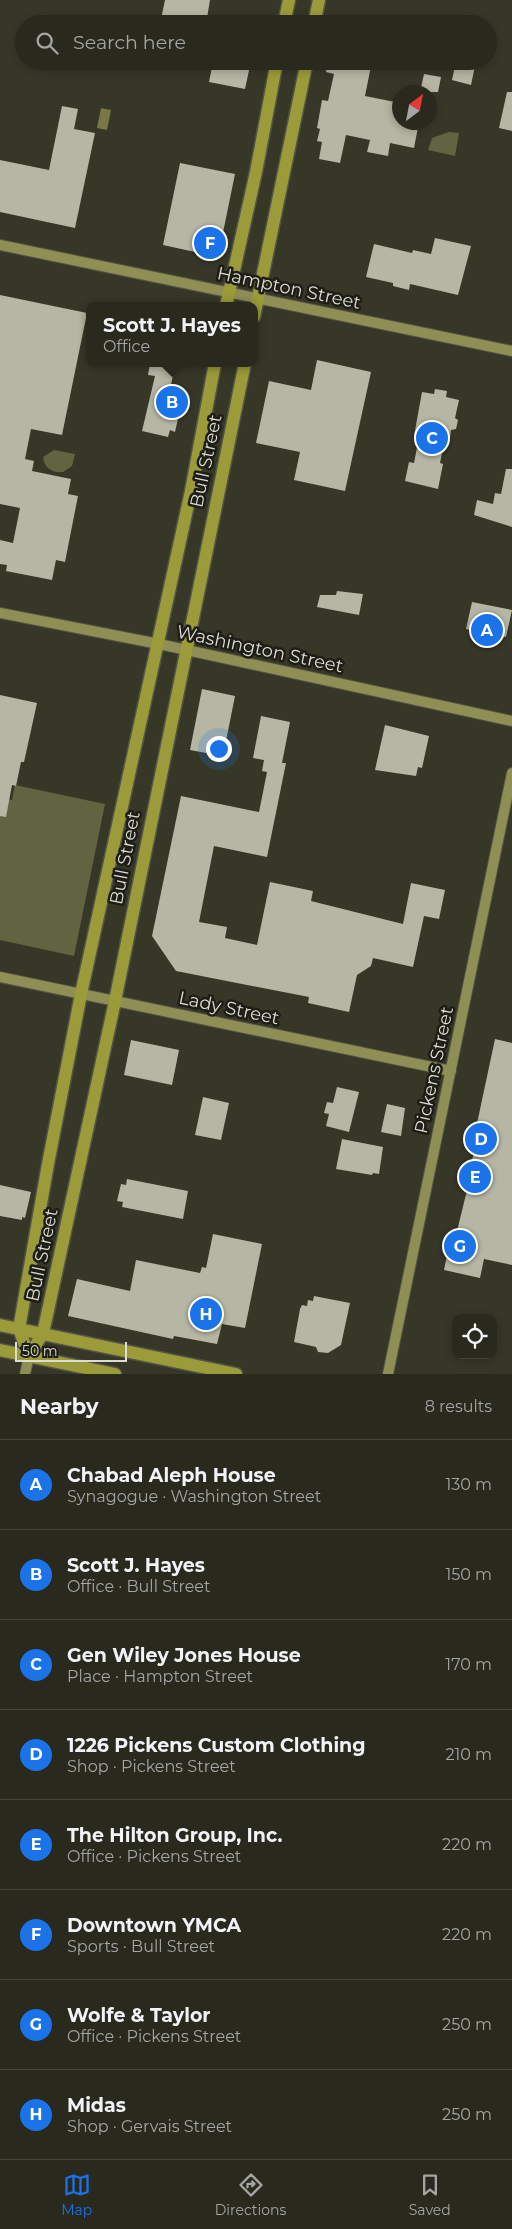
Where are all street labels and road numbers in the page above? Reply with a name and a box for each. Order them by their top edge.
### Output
street label: Hampton Street [215,262,363,314]
street label: Bull Street [185,412,227,510]
street label: Washington Street [175,621,345,677]
street label: Bull Street [105,810,145,906]
street label: Lady Street [177,987,281,1029]
street label: Pickens Street [410,1005,458,1135]
street label: Bull Street [21,1206,63,1304]

